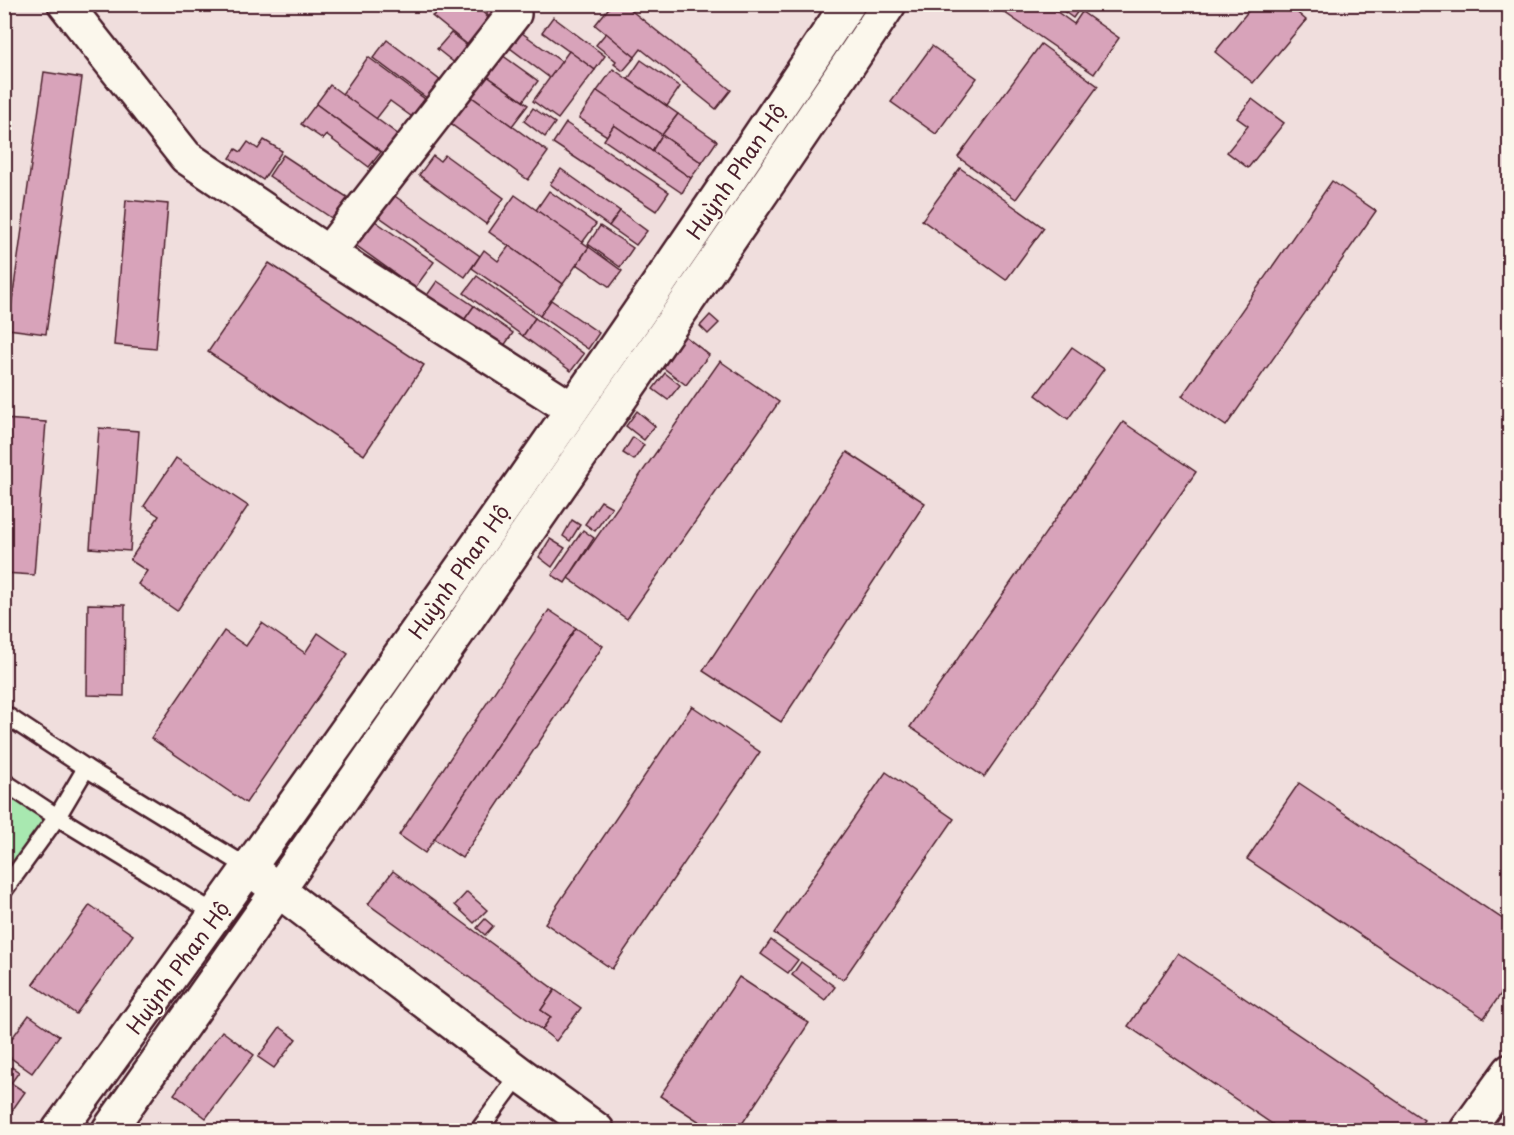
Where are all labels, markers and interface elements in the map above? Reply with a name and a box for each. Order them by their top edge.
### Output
street label: Huỳnh Phan Hộ [678,97,792,245]
street label: Huỳnh Phan Hộ [400,497,516,645]
street label: Huỳnh Phan Hộ [118,894,236,1040]

